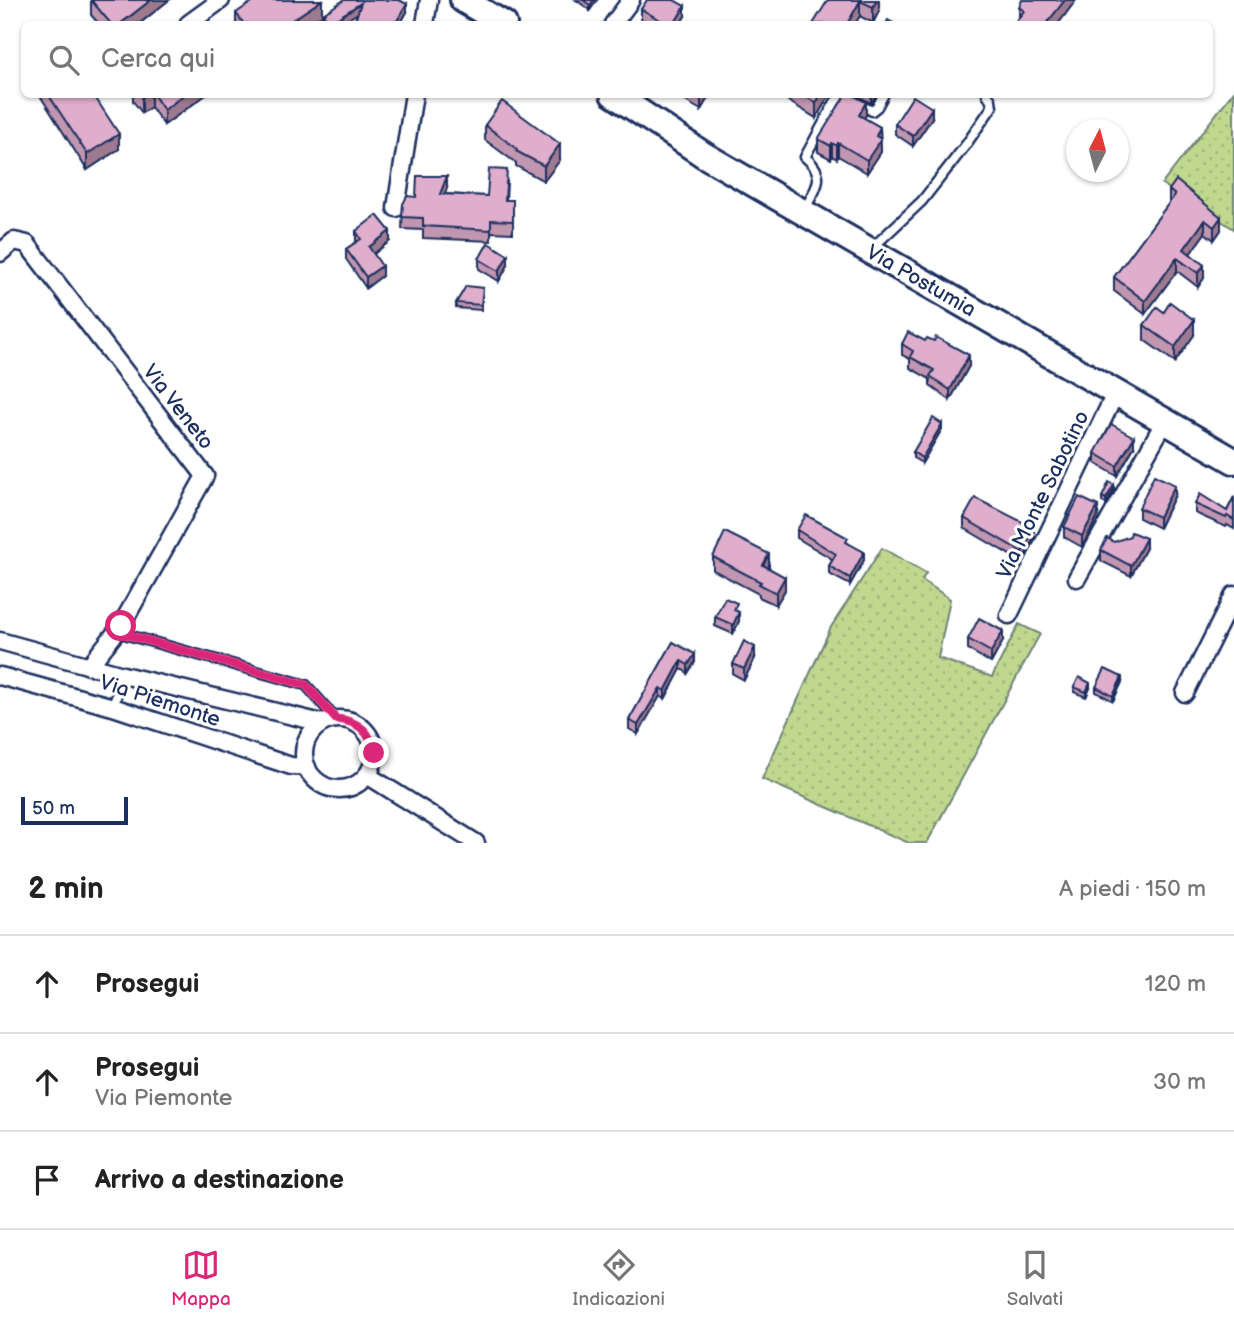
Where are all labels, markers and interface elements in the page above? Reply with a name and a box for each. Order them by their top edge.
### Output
search box [21,21,1213,98]
icon: search [45,41,83,79]
text: Cerca qui [101,44,215,75]
north arrow [1066,119,1129,182]
street label: Via Postumia [862,240,980,322]
street label: Via Veneto [137,360,219,454]
street label: Via Monte Sabotino [991,407,1095,583]
route start [105,610,136,641]
street label: Via Piemonte [96,670,224,732]
route end [358,737,389,768]
scale bar [21,794,128,826]
text: 50 m [32,797,75,820]
text: 2 min [28,871,104,907]
text: A piedi · 150 m [1059,875,1206,903]
icon: ahead [28,965,66,1003]
text: Prosegui [95,969,199,1000]
text: 120 m [1145,970,1206,998]
text: Prosegui [95,1053,199,1084]
icon: ahead [28,1063,66,1101]
text: 30 m [1153,1068,1206,1096]
text: Via Piemonte [95,1084,232,1112]
icon: arrive [28,1161,66,1199]
text: Arrivo a destinazione [95,1165,344,1196]
tab: Mappa [171,1246,231,1311]
tab: Indicazioni [573,1246,665,1311]
tab: Salvati [1007,1246,1063,1311]

